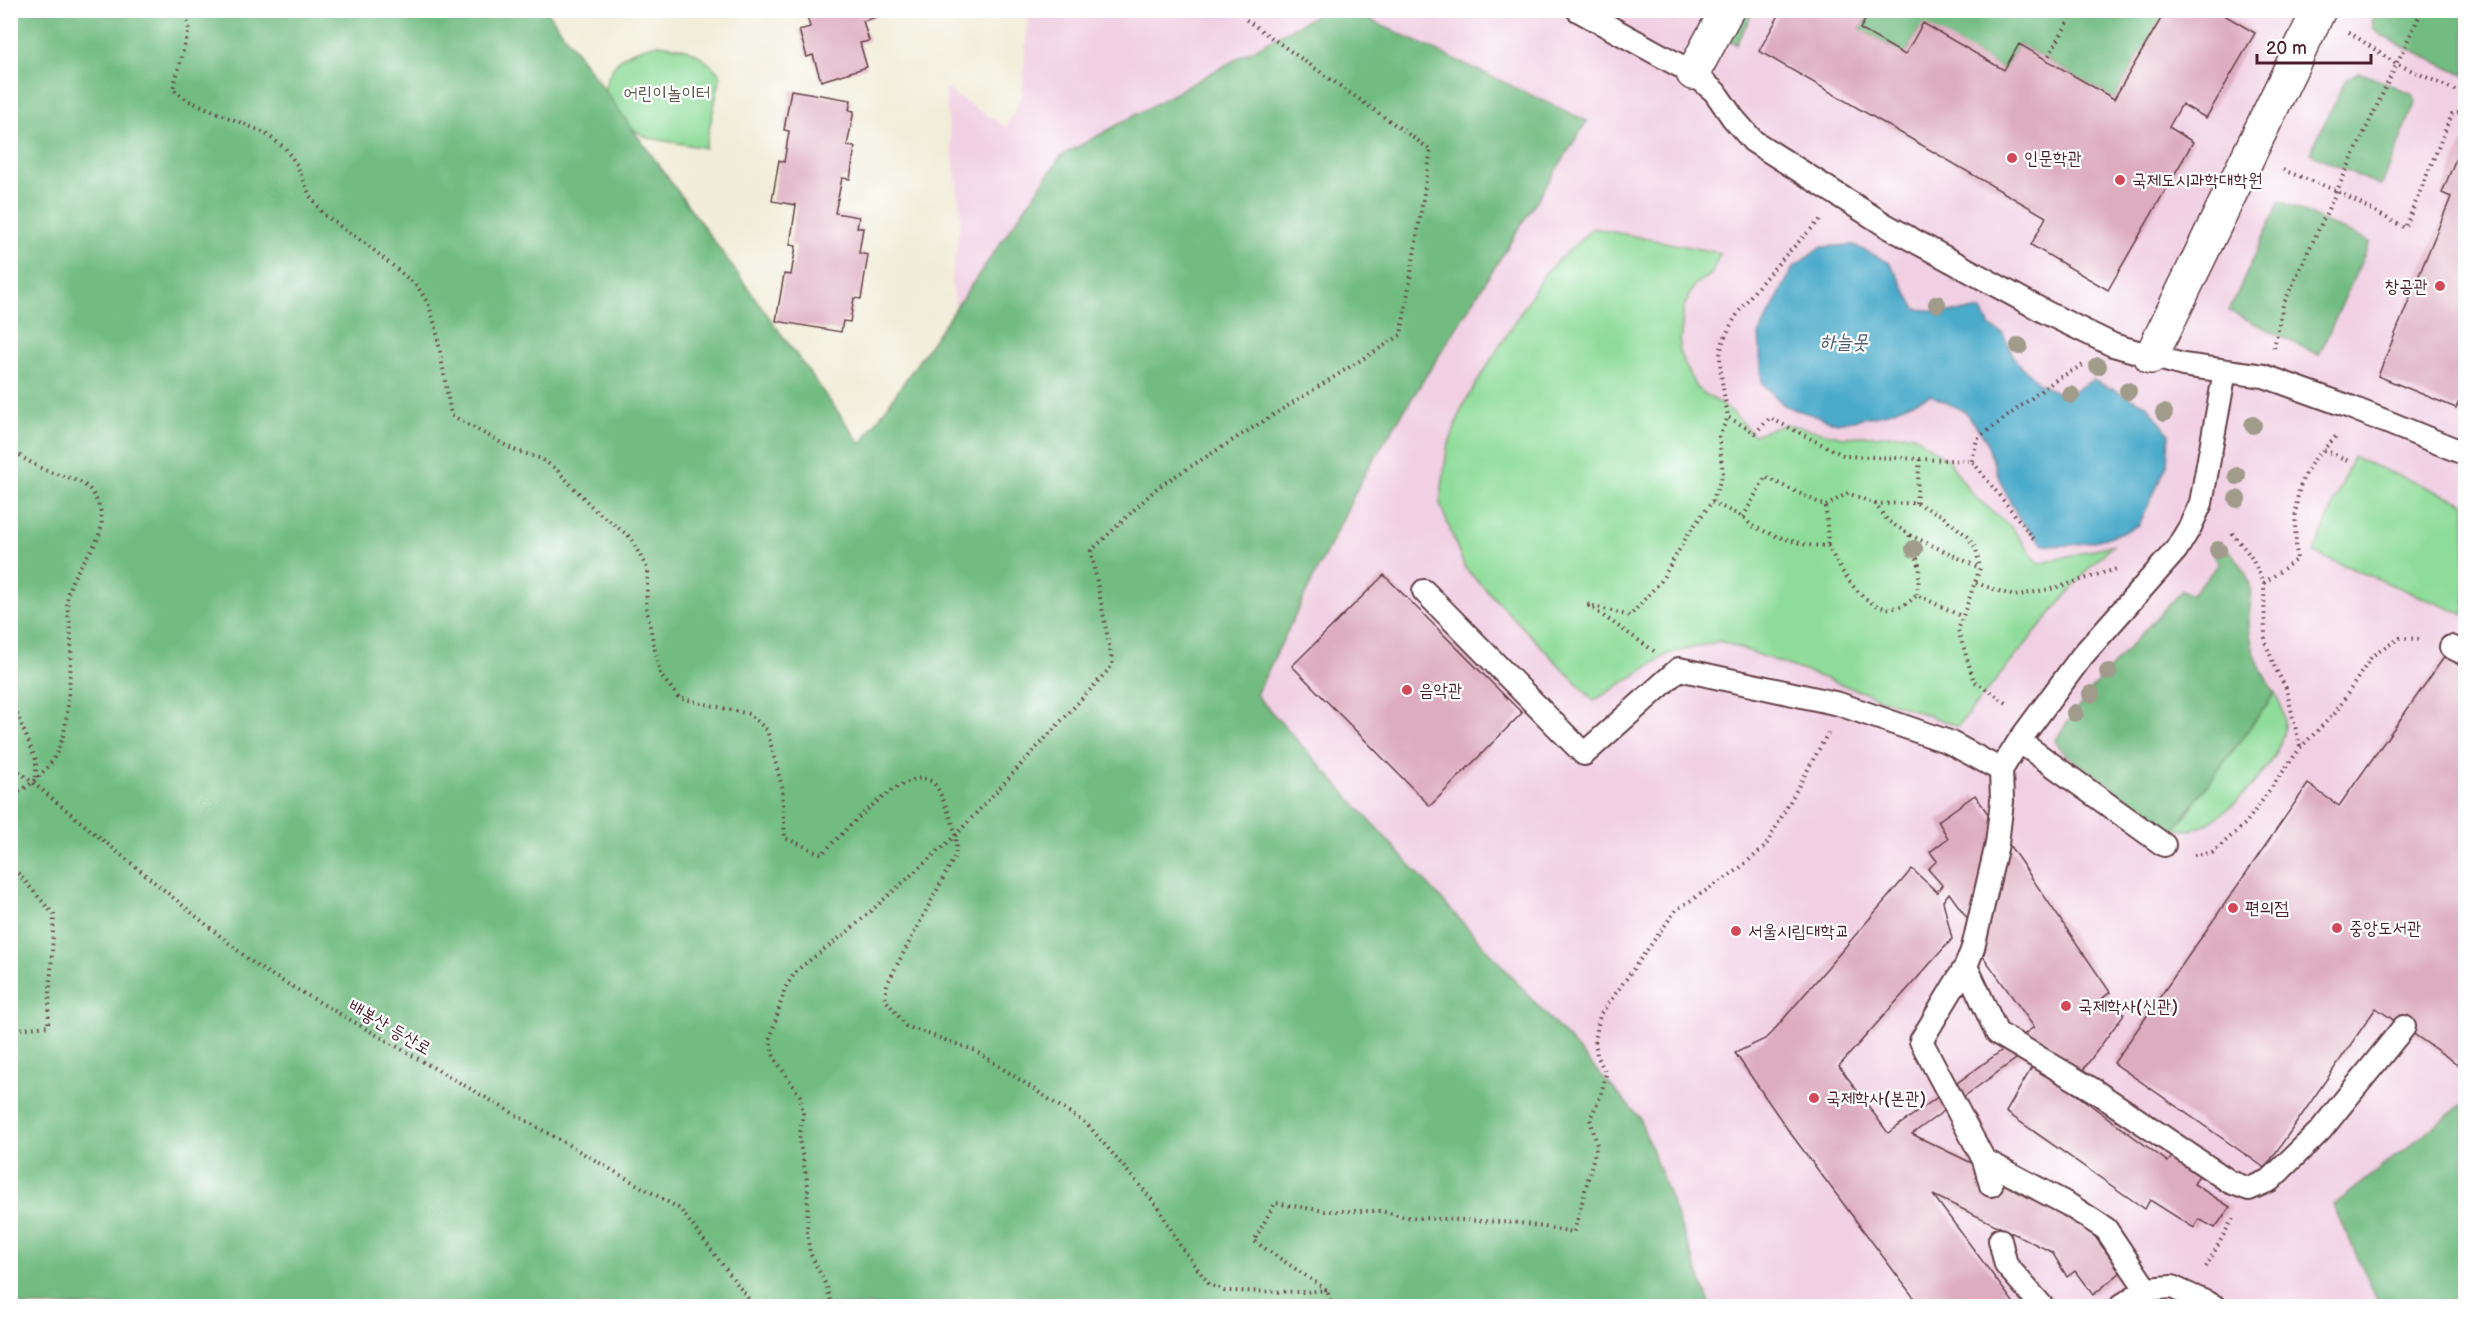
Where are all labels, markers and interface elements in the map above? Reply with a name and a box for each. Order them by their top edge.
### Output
scale bar [2257,27,2371,65]
text: 20 m [2266,38,2307,59]
park label: 어린이놀이터 [624,83,710,104]
place label: 인문학관 [2024,148,2082,169]
marker: 인문학관 [2005,151,2019,165]
place label: 국제도시과학대학원 [2132,170,2262,191]
marker: 국제도시과학대학원 [2113,173,2127,187]
place label: 창공관 [2385,276,2428,297]
marker: 창공관 [2433,279,2447,293]
water label: 하늘못 [1820,330,1869,354]
place label: 음악관 [1419,680,1462,701]
marker: 음악관 [1400,683,1414,697]
place label: 편의점 [2245,898,2289,919]
marker: 편의점 [2226,901,2240,915]
place label: 중앙도서관 [2349,918,2421,939]
place label: 서울시립대학교 [1748,921,1849,942]
marker: 중앙도서관 [2330,921,2344,935]
marker: 서울시립대학교 [1729,924,1743,938]
street label: 배봉산 등산로 [345,995,435,1059]
place label: 국제학사(신관) [2078,996,2178,1017]
marker: 국제학사(신관) [2059,999,2073,1013]
place label: 국제학사(본관) [1826,1088,1926,1109]
marker: 국제학사(본관) [1807,1091,1821,1105]

